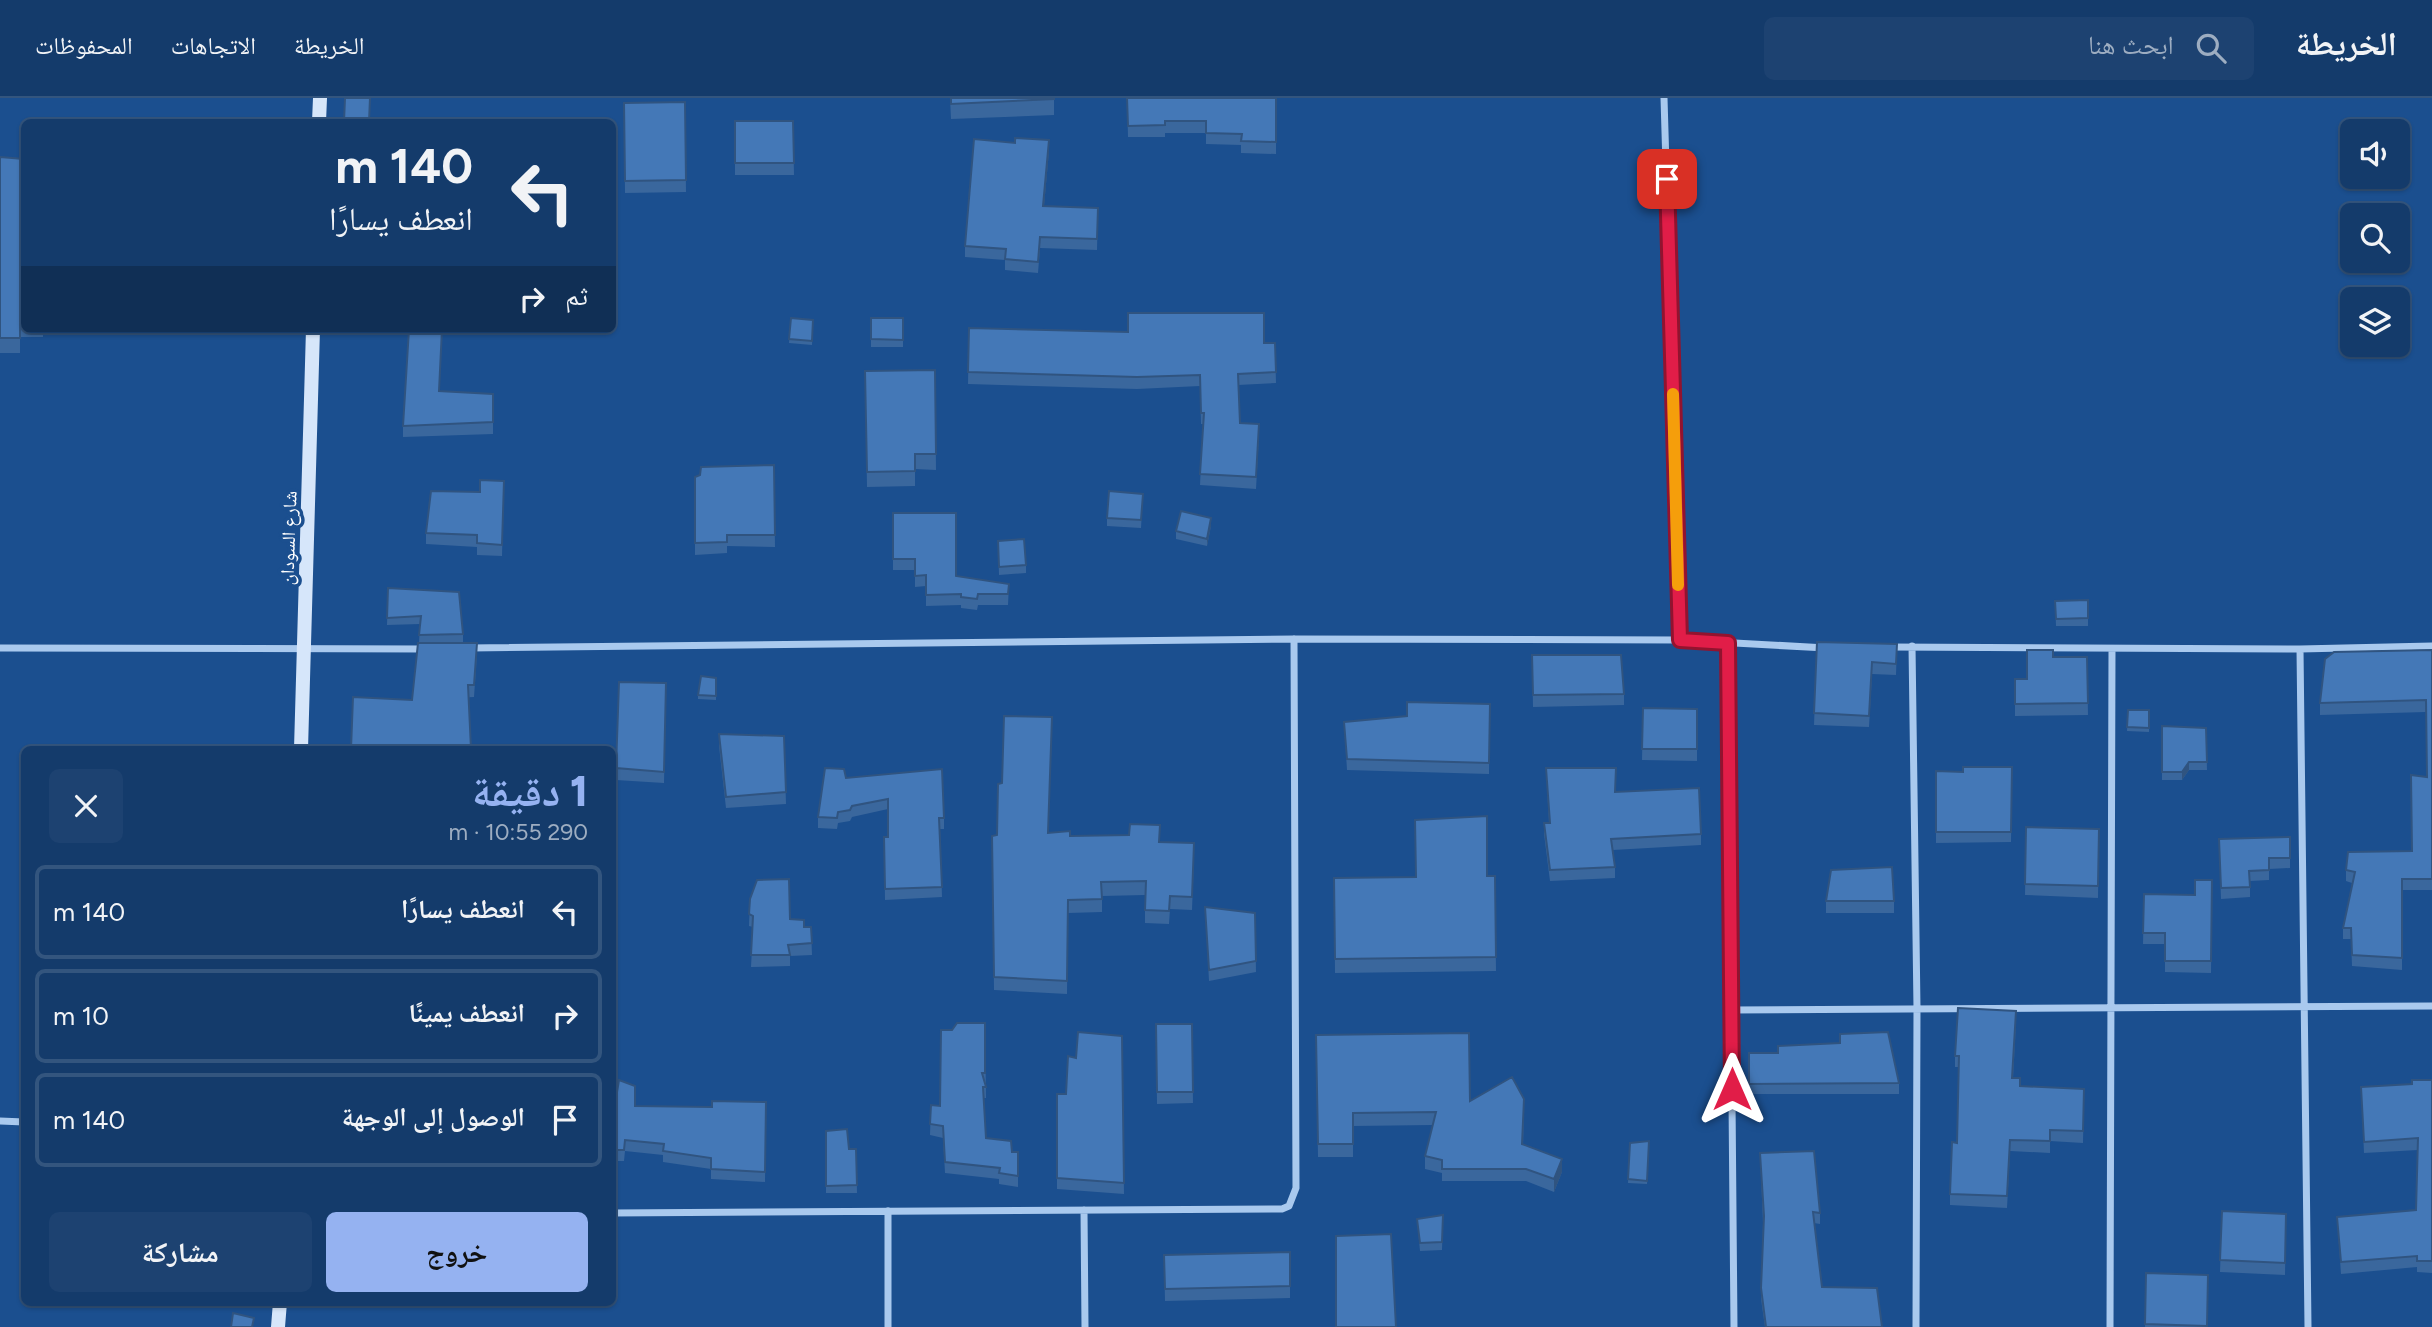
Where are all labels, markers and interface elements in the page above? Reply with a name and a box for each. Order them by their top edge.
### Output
search box [1764,17,2254,80]
text: الخريطة [2296,24,2397,63]
text: ابحث هنا [2088,29,2174,61]
icon: search [2192,29,2230,67]
text: المحفوظات [35,31,133,60]
text: الاتجاهات [171,31,256,60]
text: الخريطة [294,31,365,60]
map controls [2340,119,2410,357]
button: sound [2340,119,2410,189]
text: 140 m [335,136,473,195]
icon: left [497,147,588,238]
pin [1637,149,1697,209]
icon: arrive [1648,160,1686,198]
text: انعطف يسارًا [329,200,473,238]
button: search [2340,203,2410,273]
icon: right [513,280,551,318]
text: ثم [565,280,588,312]
button: layers [2340,287,2410,357]
street label: شارع السودان [275,490,302,586]
text: 1 دقيقة [472,766,588,817]
button: close [49,769,123,843]
text: 290 m · 10:55 [448,818,588,846]
text: انعطف يسارًا [401,893,525,925]
icon: left [546,893,584,931]
text: 140 m [53,896,125,928]
text: انعطف يمينًا [409,997,525,1029]
icon: right [546,997,584,1035]
text: 10 m [53,1000,109,1032]
position arrow [1695,1052,1769,1126]
text: الوصول إلى الوجهة [342,1101,525,1133]
icon: arrive [546,1101,584,1139]
text: 140 m [53,1104,125,1136]
button: مشاركة [49,1212,312,1292]
button: خروج [326,1212,588,1292]

